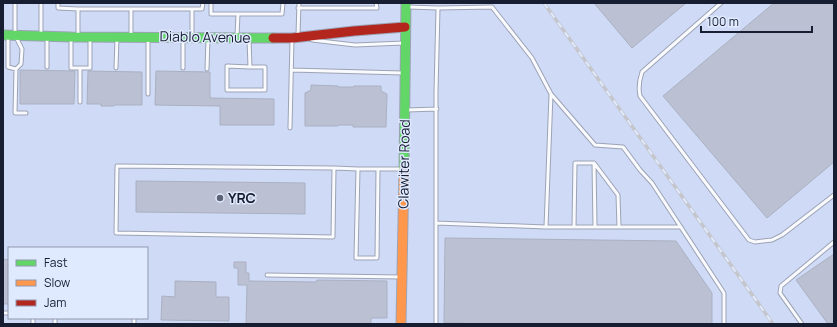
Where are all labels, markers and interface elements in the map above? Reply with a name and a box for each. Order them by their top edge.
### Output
scale bar [701,8,812,34]
text: 100 m [707,13,739,30]
street label: Diablo Avenue [159,26,251,47]
street label: Clawiter Road [393,119,414,209]
place label: YRC [228,188,256,207]
marker: YRC [215,193,225,203]
legend [8,247,148,319]
text: Fast [44,254,68,271]
text: Slow [44,274,70,291]
text: Jam [44,294,66,311]

